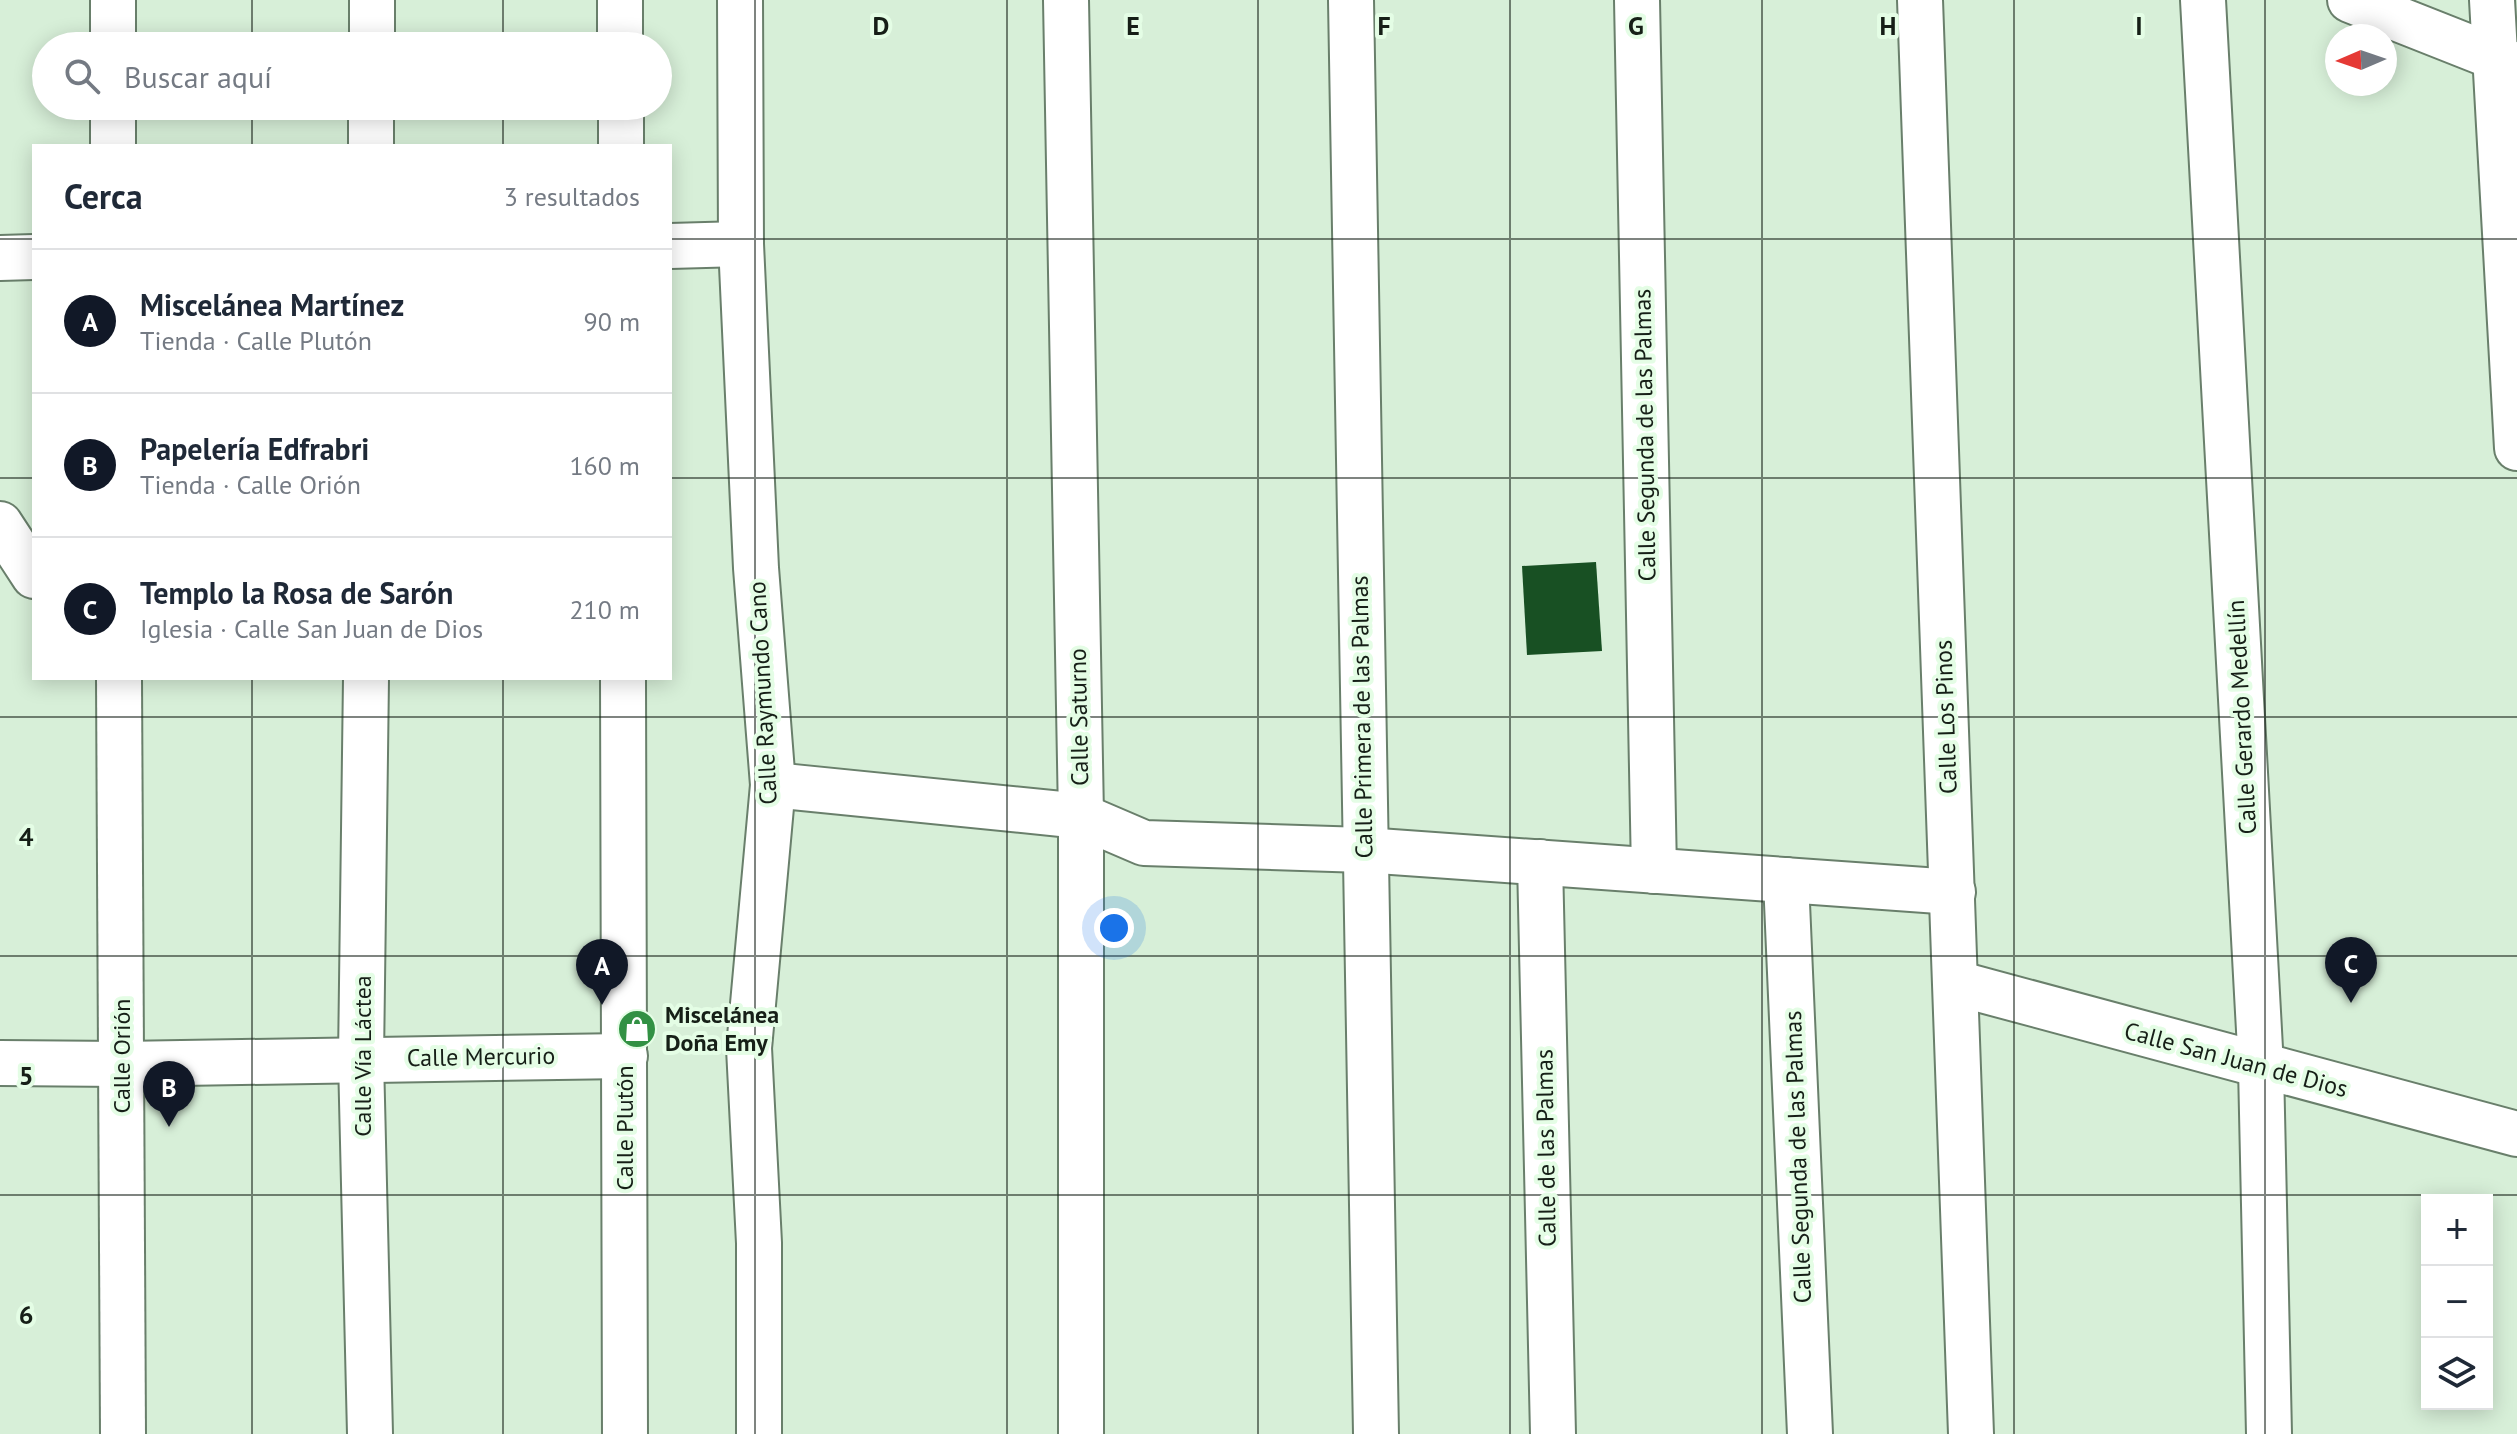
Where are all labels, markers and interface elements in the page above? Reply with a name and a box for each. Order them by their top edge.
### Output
text: D [873,9,889,42]
text: E [1126,9,1140,42]
text: F [1377,9,1391,42]
text: G [1628,9,1644,42]
text: H [1880,9,1896,42]
text: I [2135,9,2143,42]
north arrow [2325,24,2397,96]
search box [32,32,672,120]
icon: search [60,54,104,98]
text: Buscar aquí [124,57,272,96]
text: Cerca [64,174,143,218]
text: 3 resultados [504,180,640,213]
text: Miscelánea Martínez [140,285,404,324]
street label: Calle Segunda de las Palmas [1626,288,1663,582]
text: A [82,305,98,338]
text: 90 m [584,305,640,338]
text: Tienda · Calle Plutón [140,324,372,357]
text: Papelería Edfrabri [140,429,369,468]
text: B [82,449,98,482]
text: 160 m [569,449,640,482]
text: Tienda · Calle Orión [140,468,361,501]
text: Templo la Rosa de Sarón [140,573,453,612]
street label: Calle Primera de las Palmas [1344,575,1379,859]
street label: Calle Raymundo Cano [741,580,784,806]
text: C [83,593,97,626]
text: 210 m [569,593,640,626]
street label: Calle Gerardo Medellín [2220,599,2263,835]
text: Iglesia · Calle San Juan de Dios [140,612,483,645]
street label: Calle Los Pinos [1927,639,1964,795]
street label: Calle Saturno [1062,648,1095,786]
text: 4 [19,820,34,853]
your location [1094,908,1134,948]
pin: C [2325,937,2377,1003]
pin: A [576,939,628,1005]
street label: Calle Vía Láctea [347,975,378,1137]
street label: Calle Orión [106,999,137,1113]
place label: Miscelánea Doña Emy [665,999,779,1058]
shop icon: Miscelánea Doña Emy [616,1008,658,1050]
street label: Calle Segunda de las Palmas [1777,1010,1818,1304]
street label: Calle San Juan de Dios [2121,1015,2351,1104]
street label: Calle Mercurio [407,1040,555,1073]
street label: Calle de las Palmas [1528,1049,1563,1247]
text: 5 [19,1059,33,1092]
pin: B [143,1061,195,1127]
street label: Calle Plutón [609,1065,640,1191]
map controls [2421,1194,2493,1410]
button: + [2421,1194,2493,1266]
button: − [2421,1266,2493,1338]
text: 6 [19,1298,33,1331]
button: layers [2421,1338,2493,1410]

